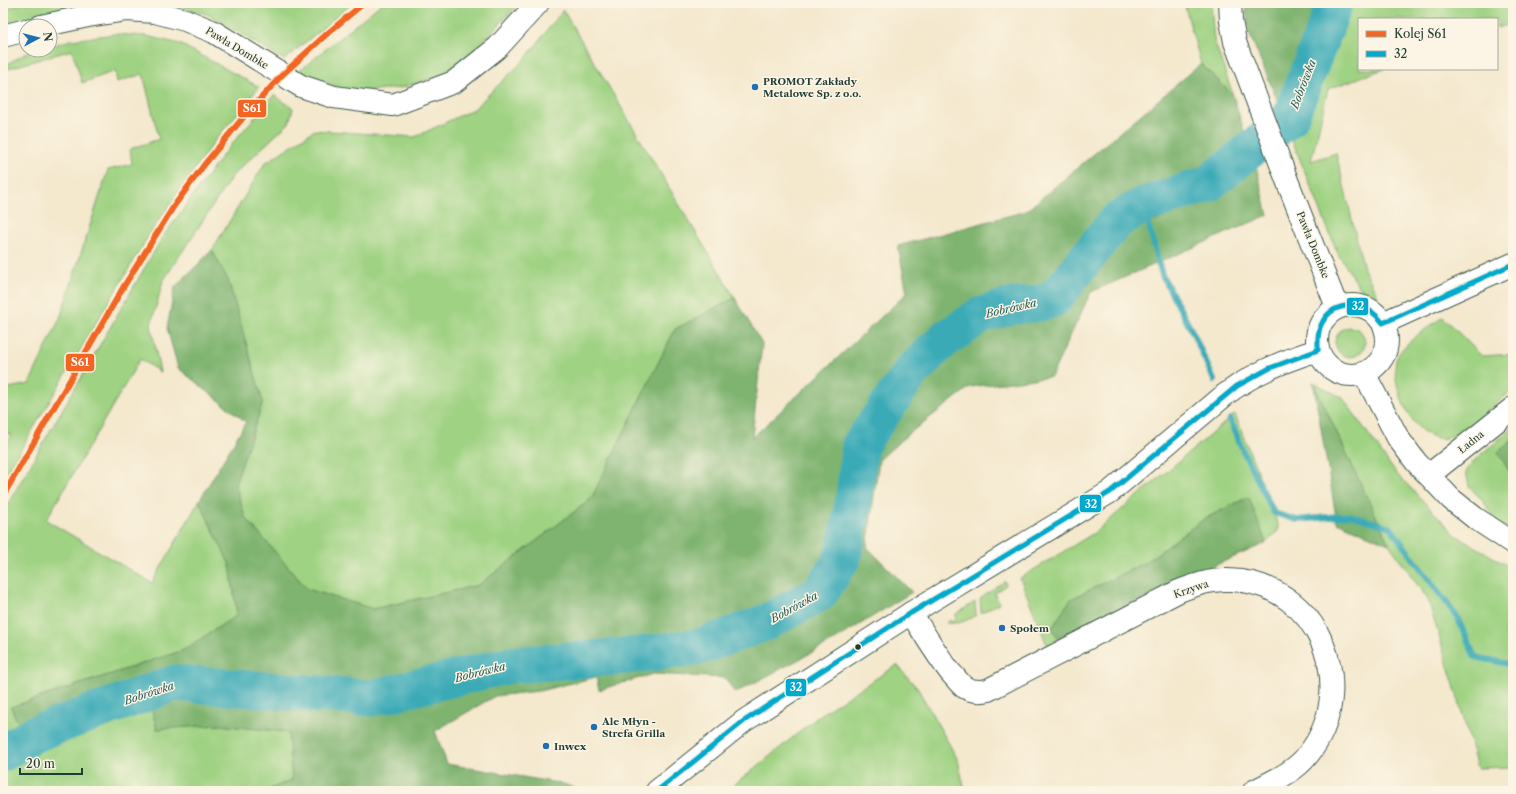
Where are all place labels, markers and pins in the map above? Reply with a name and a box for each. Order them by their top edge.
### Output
place label: PROMOT Zakłady Metalowe Sp. z o.o. [763,75,862,100]
marker: PROMOT Zakłady Metalowe Sp. z o.o. [750,82,760,92]
place label: Społem [1010,622,1049,635]
marker: Społem [997,623,1007,633]
unlabelled marker [853,642,863,652]
place label: Ale Młyn - Strefa Grilla [601,715,665,740]
marker: Ale Młyn - Strefa Grilla [589,722,599,732]
place label: Inwex [554,740,587,753]
marker: Inwex [541,741,551,751]

